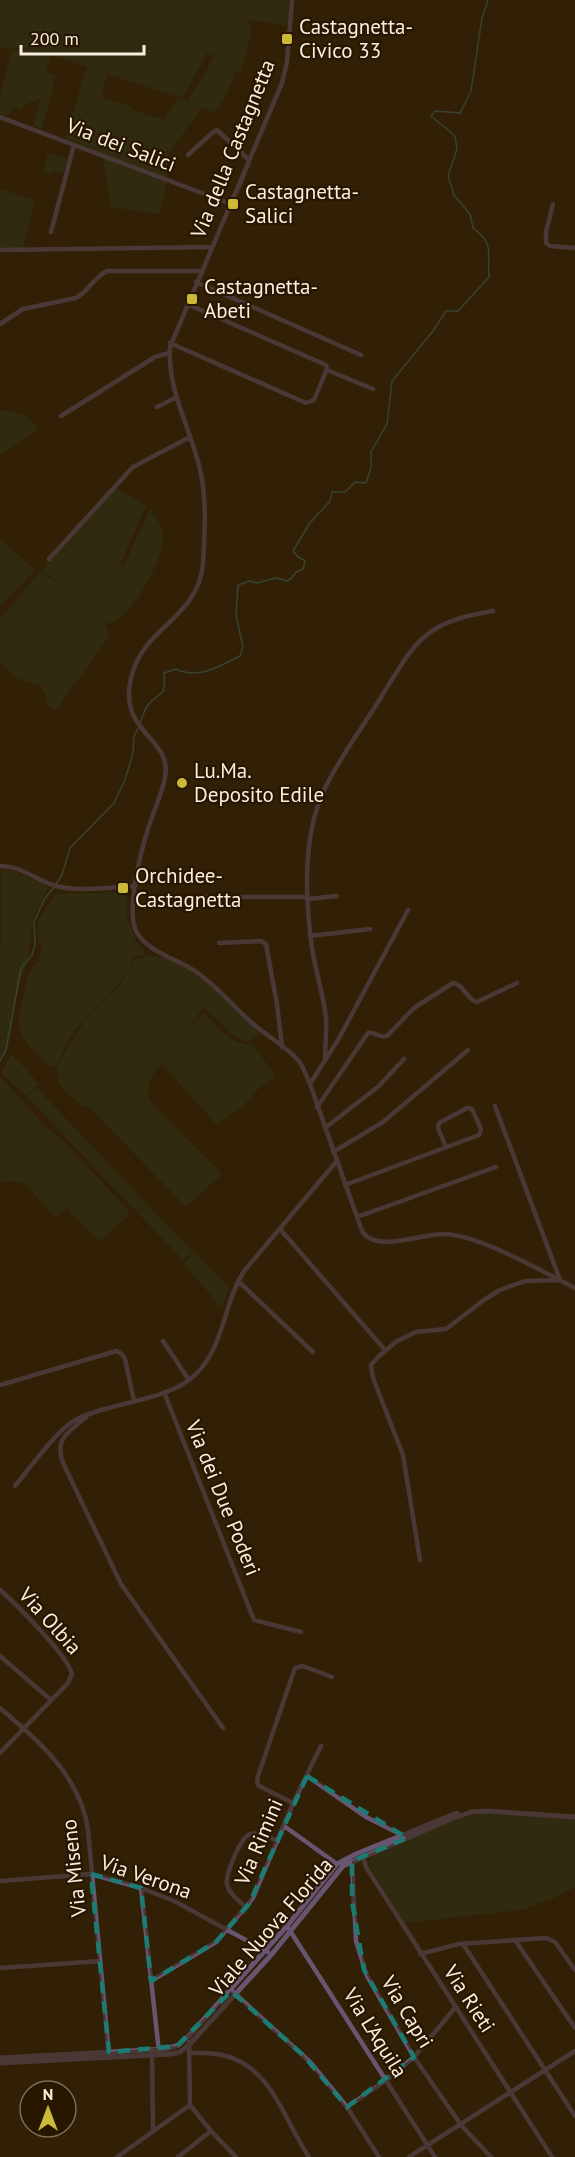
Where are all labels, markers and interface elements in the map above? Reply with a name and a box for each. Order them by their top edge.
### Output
place label: Castagnetta- Civico 33 [299,13,413,64]
scale bar [21,18,144,56]
text: 200 m [30,27,79,50]
marker: Castagnetta- Civico 33 [280,32,294,46]
street label: Via della Castagnetta [184,56,281,243]
street label: Via dei Salici [62,111,180,178]
place label: Castagnetta- Salici [245,178,359,229]
marker: Castagnetta- Salici [226,197,240,211]
place label: Castagnetta- Abeti [204,273,318,324]
marker: Castagnetta- Abeti [185,292,199,306]
place label: Lu.Ma. Deposito Edile [194,757,324,808]
marker: Lu.Ma. Deposito Edile [175,776,189,790]
place label: Orchidee- Castagnetta [135,862,242,913]
marker: Orchidee- Castagnetta [116,881,130,895]
street label: Via dei Due Poderi [180,1415,267,1579]
street label: Via Olbia [12,1581,88,1660]
street label: Via Rimini [228,1794,289,1890]
street label: Via Miseno [55,1818,92,1919]
street label: Via Verona [96,1848,195,1905]
street label: Viale Nuova Florida [202,1852,338,2003]
street label: Via Rieti [437,1959,501,2038]
street label: Via Capri [375,1970,440,2053]
street label: Via L'Aquila [337,1982,414,2083]
north arrow [18,2079,78,2139]
text: N [43,2084,53,2104]

